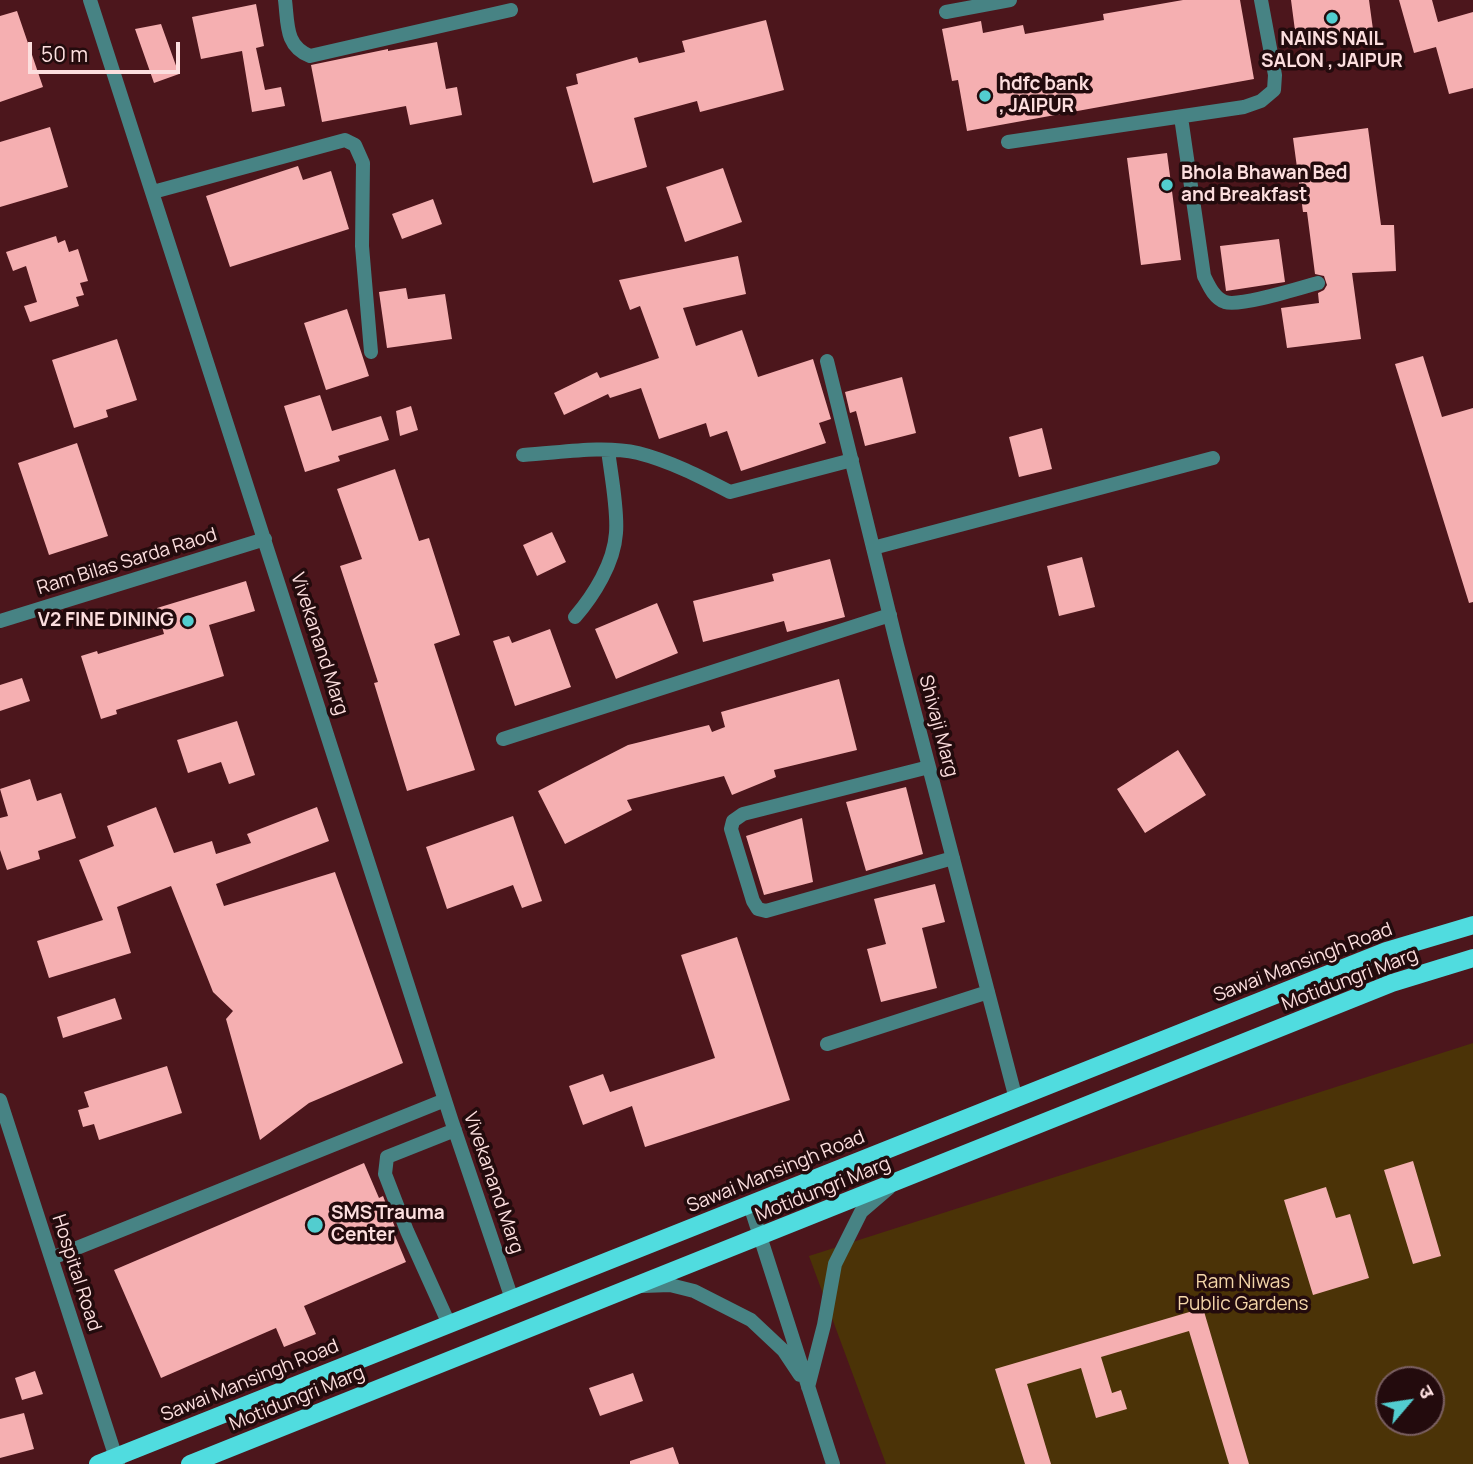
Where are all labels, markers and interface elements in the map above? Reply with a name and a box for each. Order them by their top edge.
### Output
marker: NAINS NAIL SALON , JAIPUR [1324,10,1340,26]
scale bar [32,28,184,72]
place label: NAINS NAIL SALON , JAIPUR [1261,29,1403,73]
text: 50 m [41,40,88,68]
place label: hdfc bank , JAIPUR [999,74,1089,118]
marker: hdfc bank , JAIPUR [977,88,993,104]
place label: Bhola Bhawan Bed and Breakfast [1181,163,1348,207]
marker: Bhola Bhawan Bed and Breakfast [1159,177,1175,193]
street label: Ram Bilas Sarda Raod [34,524,220,600]
street label: Vivekanand Marg [285,570,353,718]
place label: V2 FINE DINING [38,610,174,632]
marker: V2 FINE DINING [180,613,196,629]
street label: Shivaji Marg [913,673,963,779]
street label: Sawai Mansingh Road [1210,918,1396,1008]
street label: Motidungri Marg [1279,944,1421,1016]
street label: Vivekanand Marg [458,1109,528,1257]
street label: Sawai Mansingh Road [684,1126,868,1218]
street label: Motidungri Marg [752,1153,894,1227]
place label: SMS Trauma Center [331,1203,445,1247]
street label: Hospital Road [46,1212,106,1334]
marker: SMS Trauma Center [305,1215,325,1235]
park label: Ram Niwas Public Gardens [1177,1272,1309,1316]
street label: Sawai Mansingh Road [158,1335,342,1427]
street label: Motidungri Marg [226,1362,368,1436]
north arrow [1375,1366,1445,1436]
text: उ [1413,1381,1441,1403]

